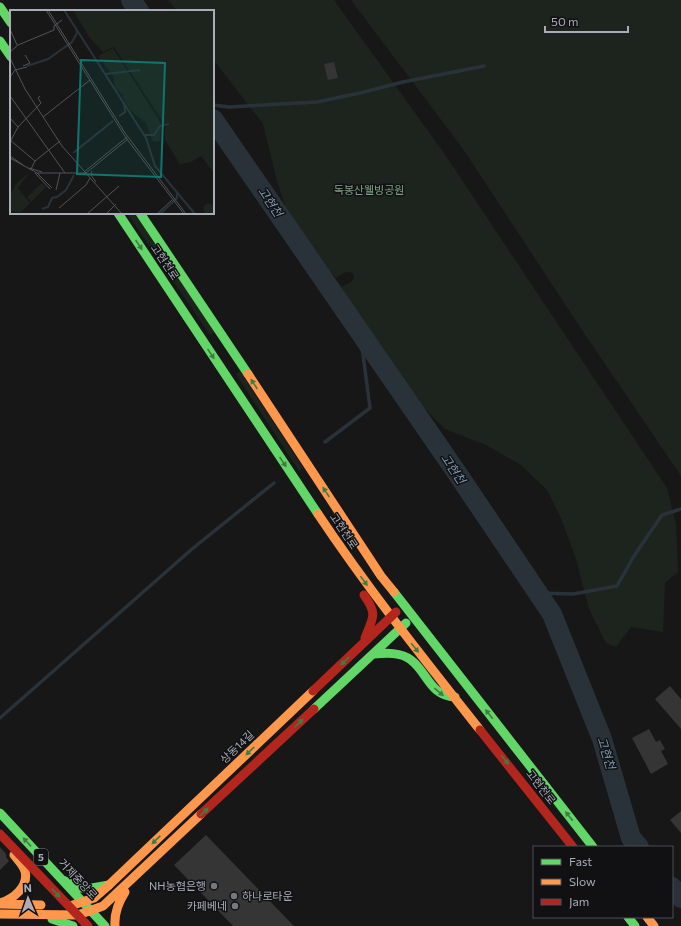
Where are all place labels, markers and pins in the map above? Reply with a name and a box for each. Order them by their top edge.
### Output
place label: NH농협은행 [149,879,206,892]
marker: NH농협은행 [209,881,219,891]
place label: 하나로타운 [242,889,293,902]
marker: 하나로타운 [229,891,239,901]
place label: 카페베네 [187,899,227,912]
marker: 카페베네 [230,901,240,911]

